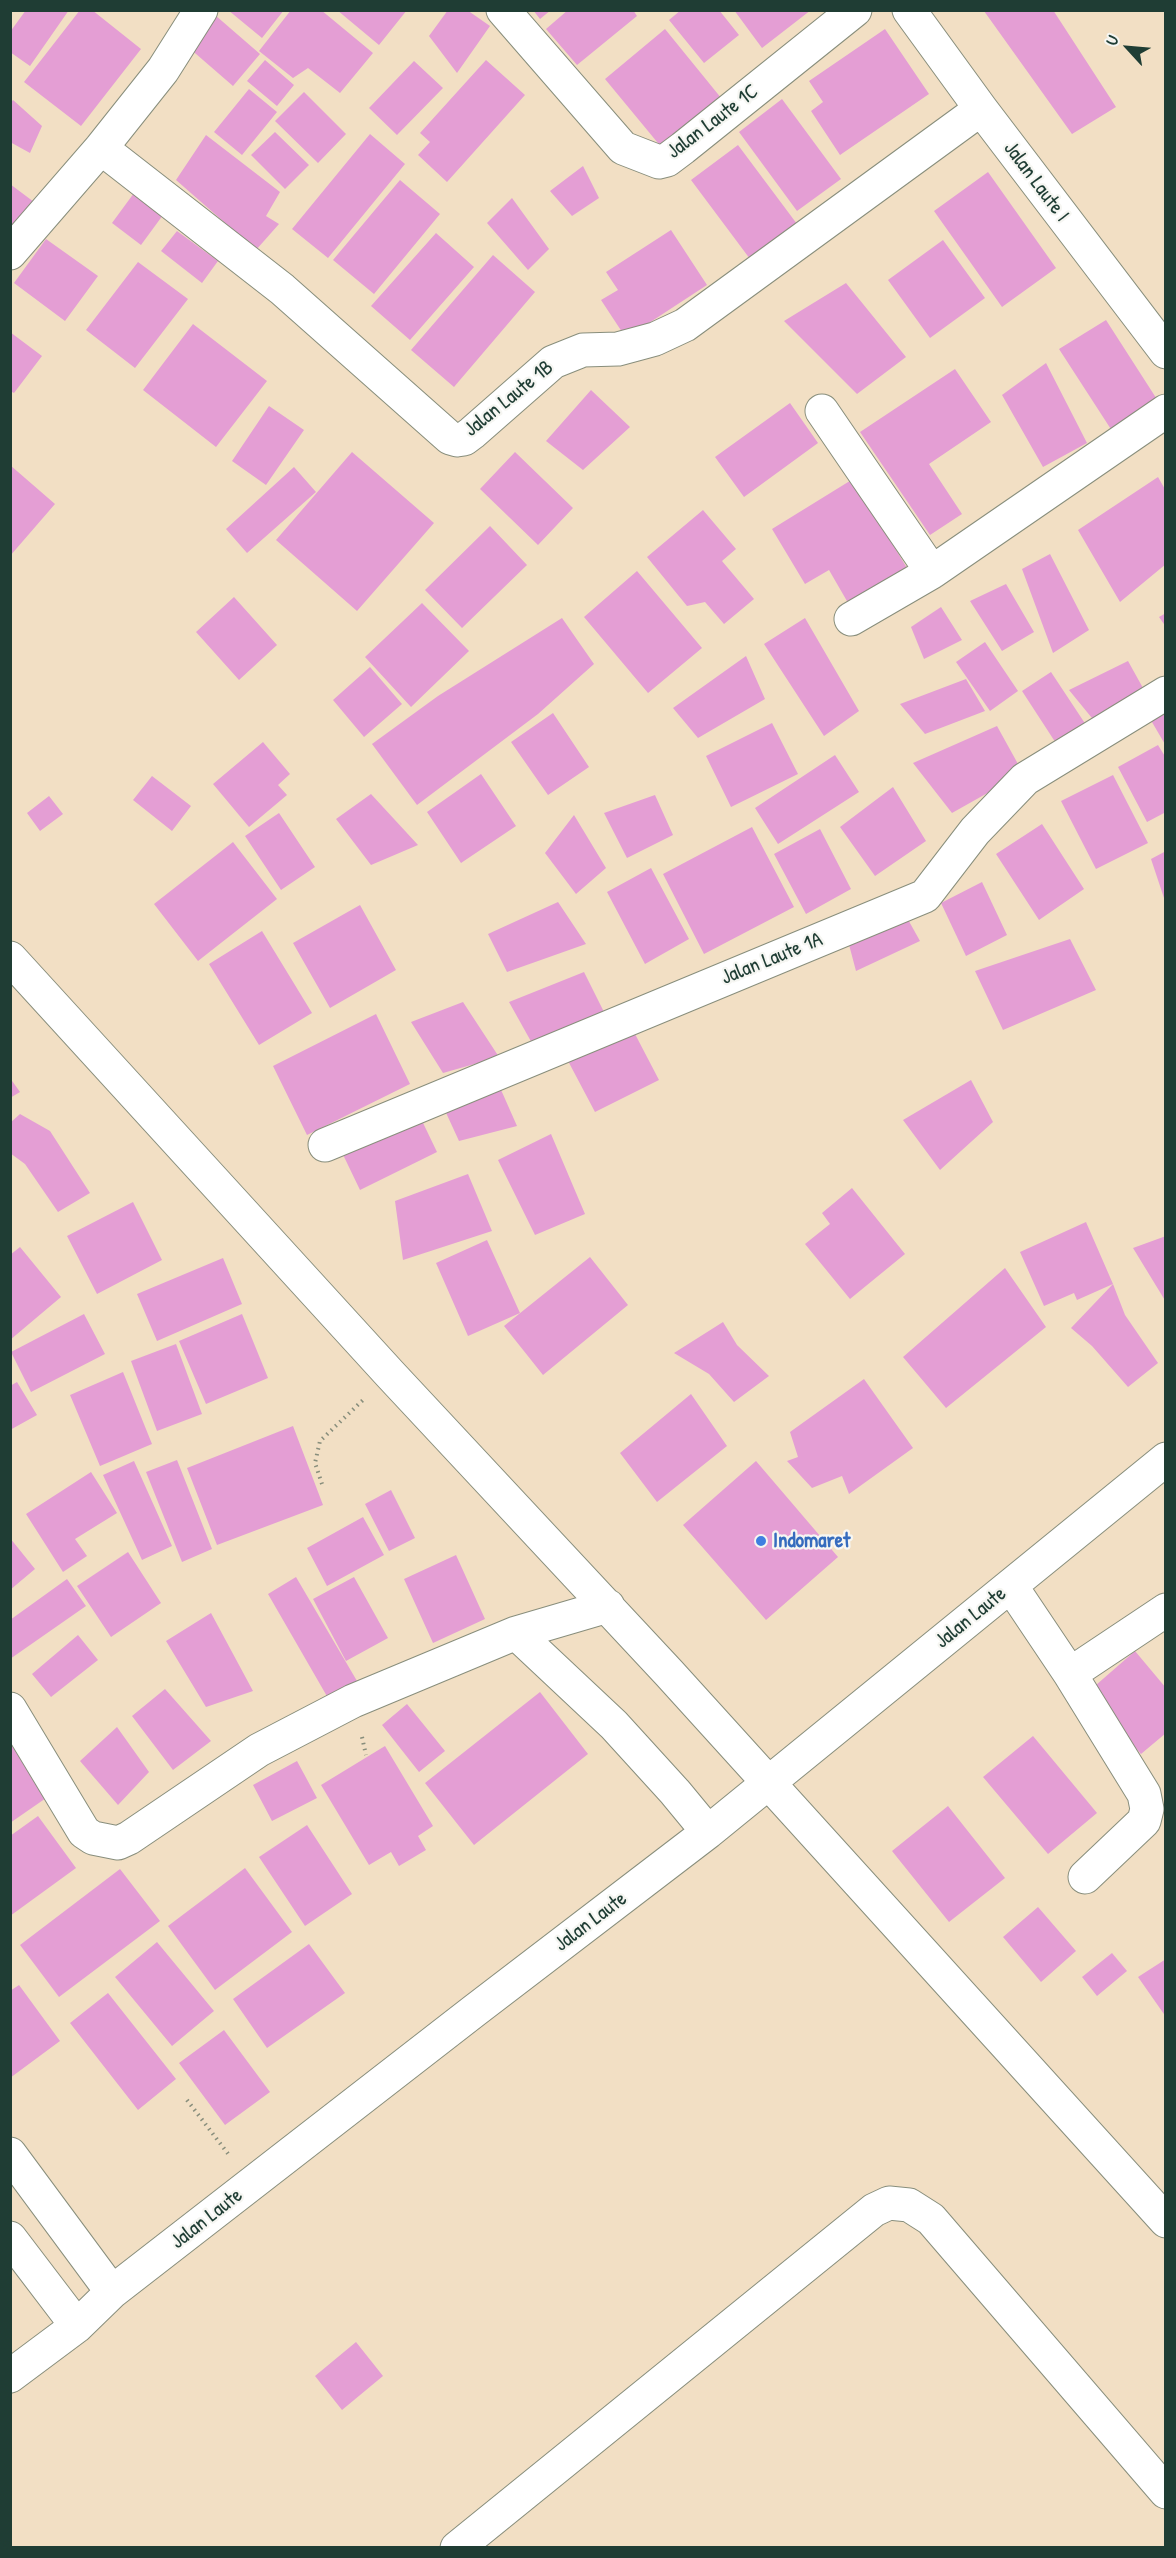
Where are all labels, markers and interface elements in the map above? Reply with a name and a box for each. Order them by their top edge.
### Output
north arrow [1098,18,1158,78]
text: U [1100,31,1124,49]
street label: Jalan Laute 1C [662,79,764,165]
street label: Jalan Laute I [998,137,1074,227]
street label: Jalan Laute 1B [459,355,559,443]
street label: Jalan Laute 1A [718,927,826,991]
place label: Indomaret [773,1528,850,1554]
marker: Indomaret [754,1534,768,1548]
street label: Jalan Laute [930,1582,1012,1654]
street label: Jalan Laute [550,1887,632,1957]
street label: Jalan Laute [166,2183,248,2255]

